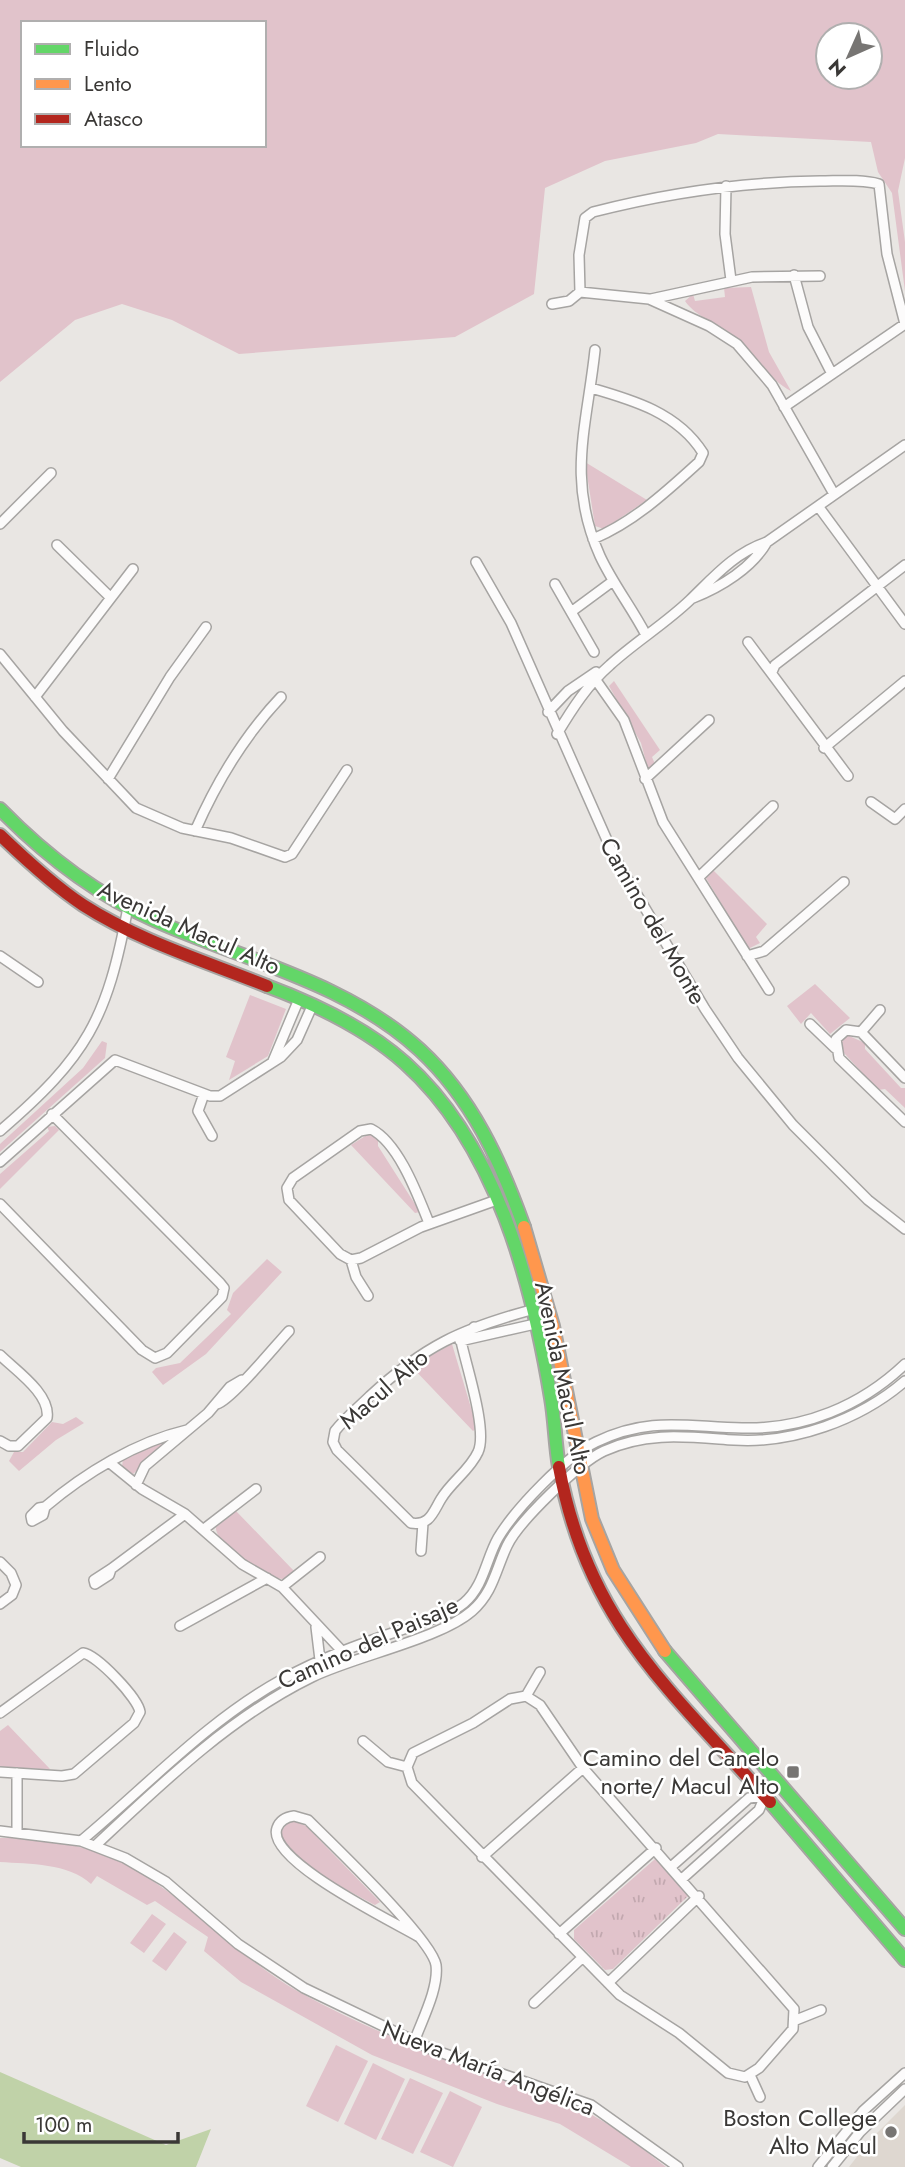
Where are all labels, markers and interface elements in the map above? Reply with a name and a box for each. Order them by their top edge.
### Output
legend [21,21,266,147]
north arrow [814,21,884,91]
text: Fluido [84,34,139,64]
text: N [822,53,852,83]
text: Lento [84,69,132,99]
text: Atasco [84,104,143,134]
street label: Camino del Monte [591,831,716,1011]
street label: Avenida Macul Alto [92,872,286,983]
street label: Avenida Macul Alto [526,1278,601,1478]
street label: Macul Alto [331,1340,436,1437]
street label: Camino del Paisaje [272,1587,464,1698]
place label: Camino del Canelo norte/ Macul Alto [583,1740,779,1803]
marker: Camino del Canelo norte/ Macul Alto [785,1764,801,1780]
street label: Nueva María Angélica [376,2011,600,2124]
scale bar [24,2100,178,2144]
place label: Boston College Alto Macul [723,2100,877,2163]
text: 100 m [35,2110,92,2140]
marker: Boston College Alto Macul [883,2124,899,2140]

